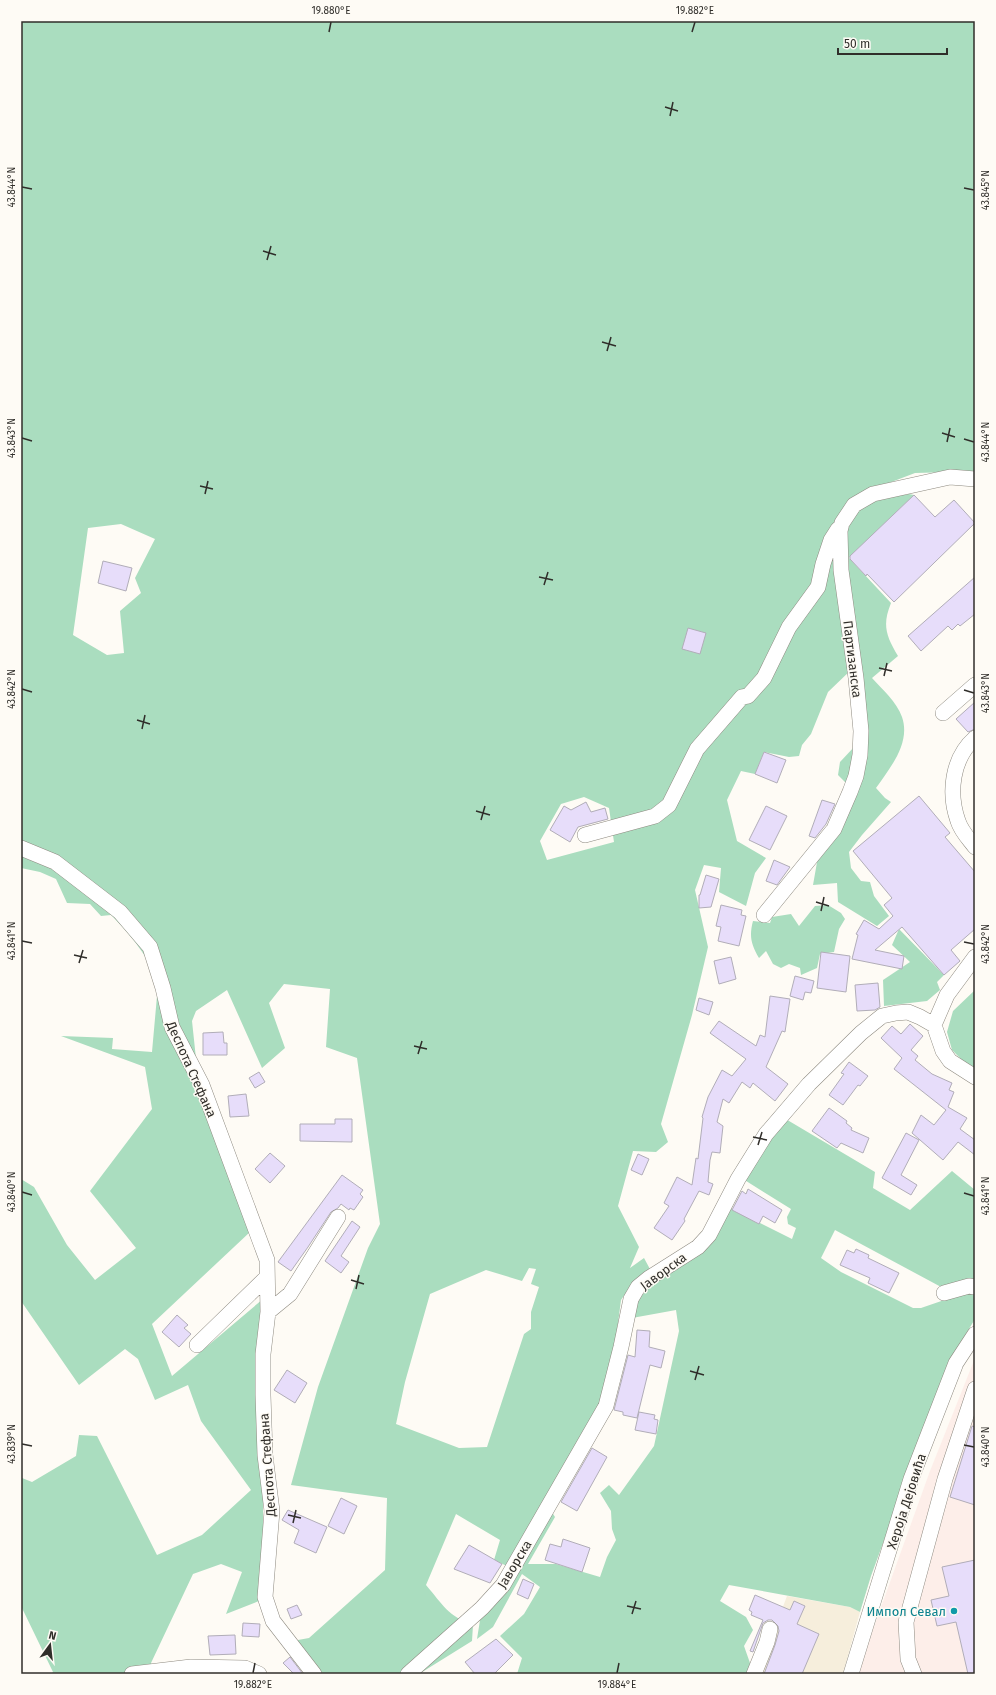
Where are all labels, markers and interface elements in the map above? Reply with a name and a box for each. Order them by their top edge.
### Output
text: 19.880°E [311,5,351,17]
text: 19.882°E [676,5,714,17]
scale bar [838,30,947,56]
text: 50 m [844,37,870,51]
text: 43.844°N [6,167,18,207]
text: 43.845°N [980,170,992,210]
text: 43.843°N [6,418,18,458]
text: 43.844°N [980,422,992,462]
street label: Партизанска [840,619,865,699]
text: 43.842°N [6,669,18,709]
text: 43.843°N [980,673,992,713]
text: 43.841°N [6,921,18,961]
text: 43.842°N [980,924,992,964]
street label: Деспота Стефана [163,1018,219,1120]
text: 43.840°N [6,1171,18,1213]
text: 43.841°N [980,1176,992,1216]
street label: Јаворска [637,1250,689,1293]
street label: Деспота Стефана [256,1413,279,1518]
text: 43.839°N [6,1424,18,1464]
text: 43.840°N [980,1426,992,1468]
street label: Хероја Дејовића [884,1451,929,1551]
street label: Јаворска [494,1537,535,1591]
place label: Импол Севал [866,1604,946,1619]
marker: Импол Севал [949,1606,959,1616]
north arrow [30,1625,70,1665]
text: N [47,1629,58,1643]
text: 19.882°E [234,1679,272,1691]
text: 19.884°E [598,1679,636,1691]

